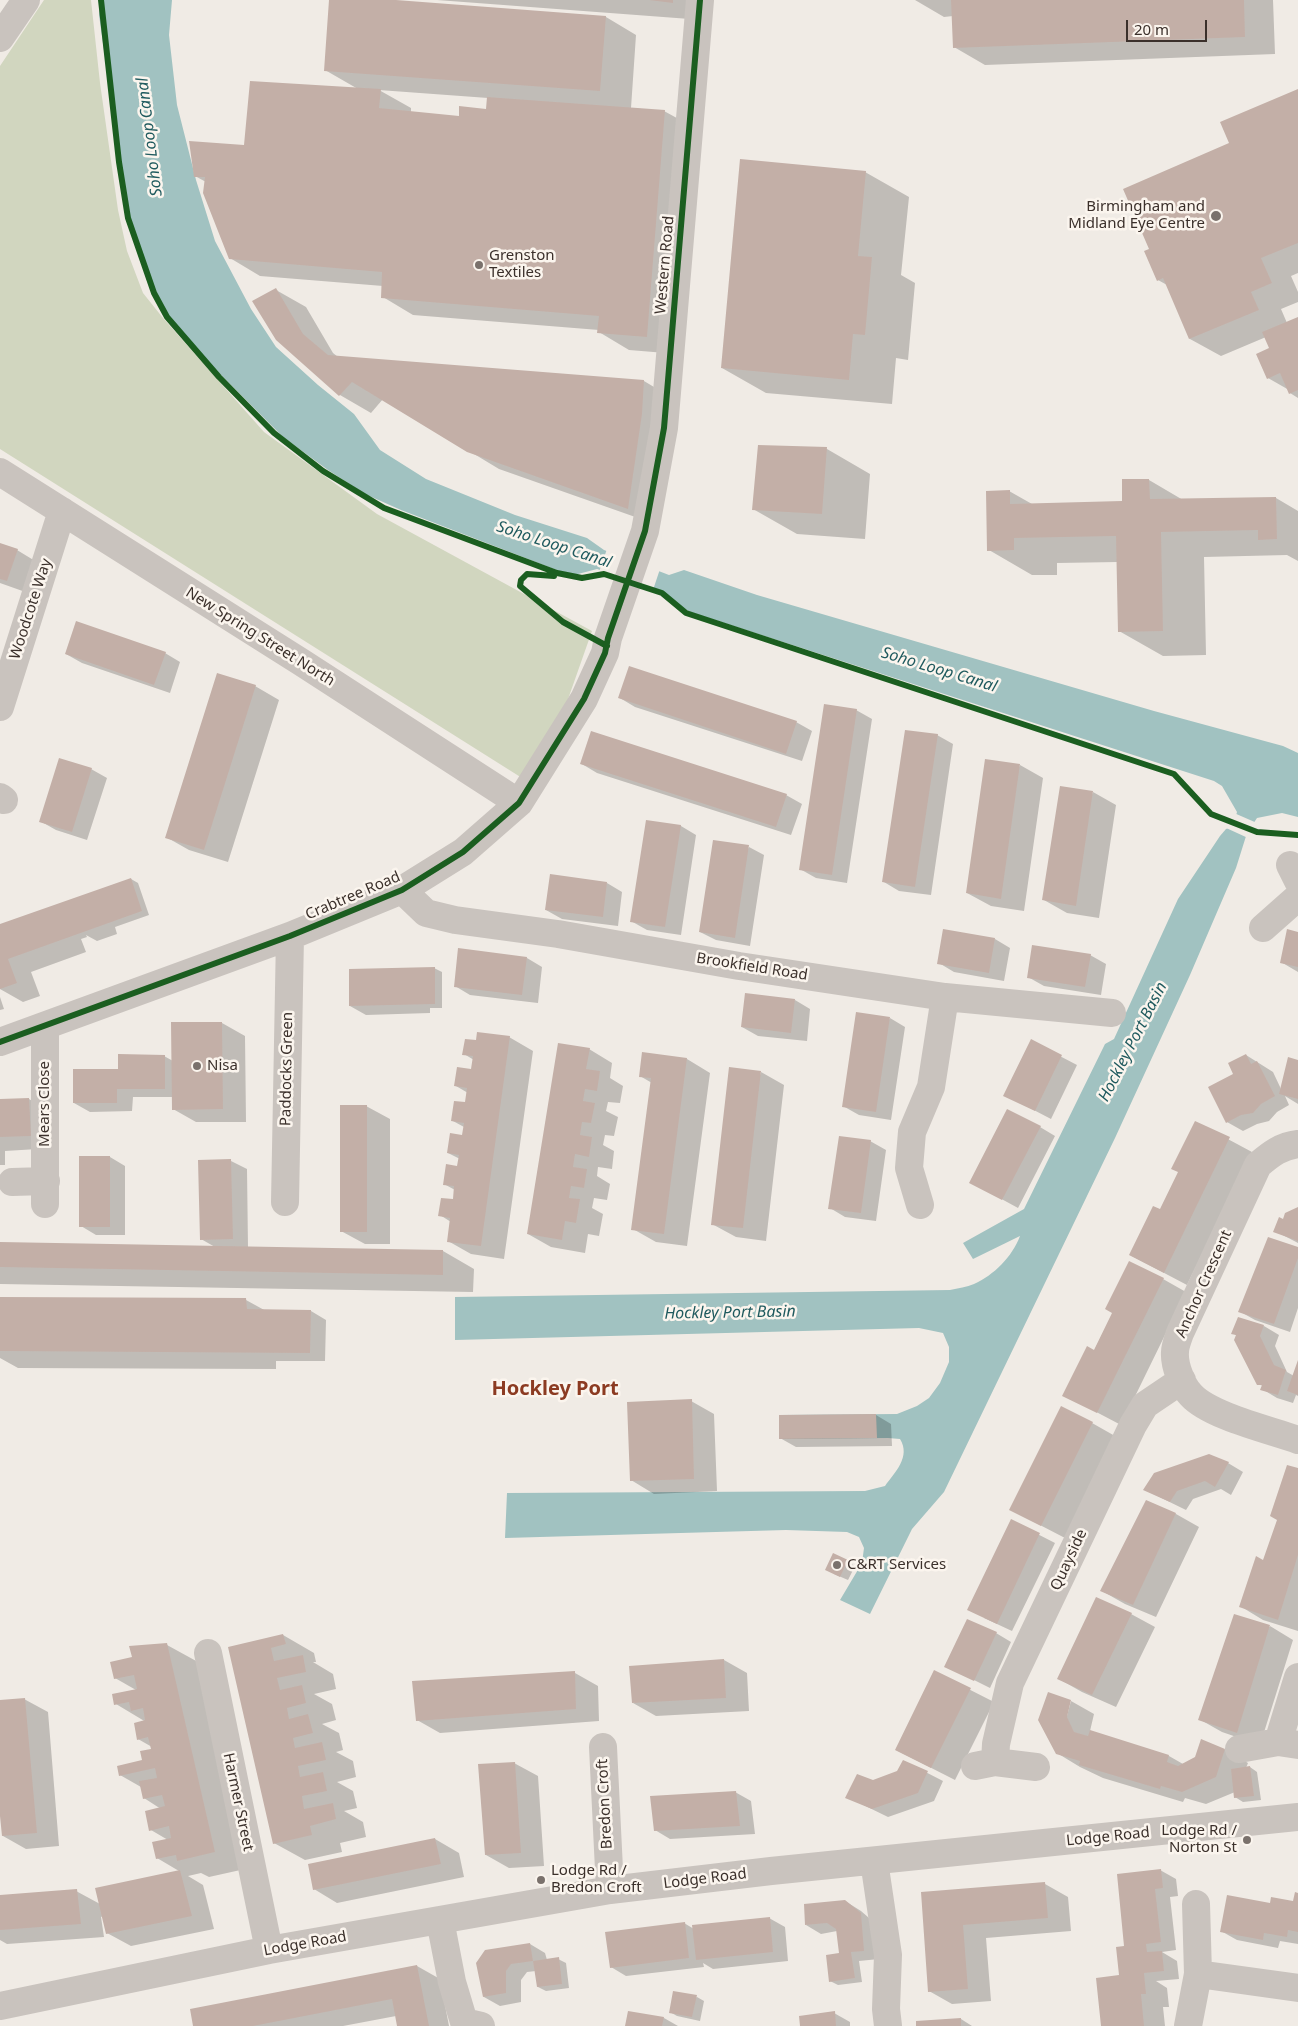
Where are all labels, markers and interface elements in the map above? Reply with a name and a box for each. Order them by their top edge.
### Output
scale bar [1128,10,1209,42]
text: 20 m [1134,19,1169,39]
water label: Soho Loop Canal [133,76,167,198]
place label: Birmingham and Midland Eye Centre [1068,198,1205,233]
marker: Birmingham and Midland Eye Centre [1209,209,1223,223]
street label: Western Road [652,215,678,315]
place label: Grenston Textiles [489,247,554,282]
marker: Grenston Textiles [473,259,485,271]
water label: Soho Loop Canal [494,517,614,573]
street label: Woodcote Way [6,556,56,662]
street label: New Spring Street North [182,584,338,690]
water label: Soho Loop Canal [879,643,999,697]
street label: Crabtree Road [303,868,403,924]
street label: Brookfield Road [695,949,809,985]
water label: Hockley Port Basin [1095,979,1171,1105]
street label: Paddocks Green [277,1012,297,1126]
place label: Nisa [207,1057,238,1075]
marker: Nisa [191,1060,203,1072]
street label: Mears Close [36,1061,54,1147]
street label: Anchor Crescent [1172,1227,1236,1341]
water label: Hockley Port Basin [664,1302,796,1324]
district label: Hockley Port [491,1377,619,1401]
street label: Quayside [1047,1526,1091,1594]
place label: C&RT Services [847,1556,946,1574]
marker: C&RT Services [831,1559,843,1571]
street label: Harmer Street [219,1751,257,1853]
street label: Bredon Croft [594,1758,616,1850]
place label: Lodge Rd / Norton St [1161,1822,1237,1857]
street label: Lodge Road [1065,1824,1151,1850]
marker: Lodge Rd / Norton St [1241,1834,1253,1846]
place label: Lodge Rd / Bredon Croft [551,1862,642,1897]
street label: Lodge Road [662,1865,748,1893]
marker: Lodge Rd / Bredon Croft [535,1874,547,1886]
street label: Lodge Road [262,1928,348,1960]

